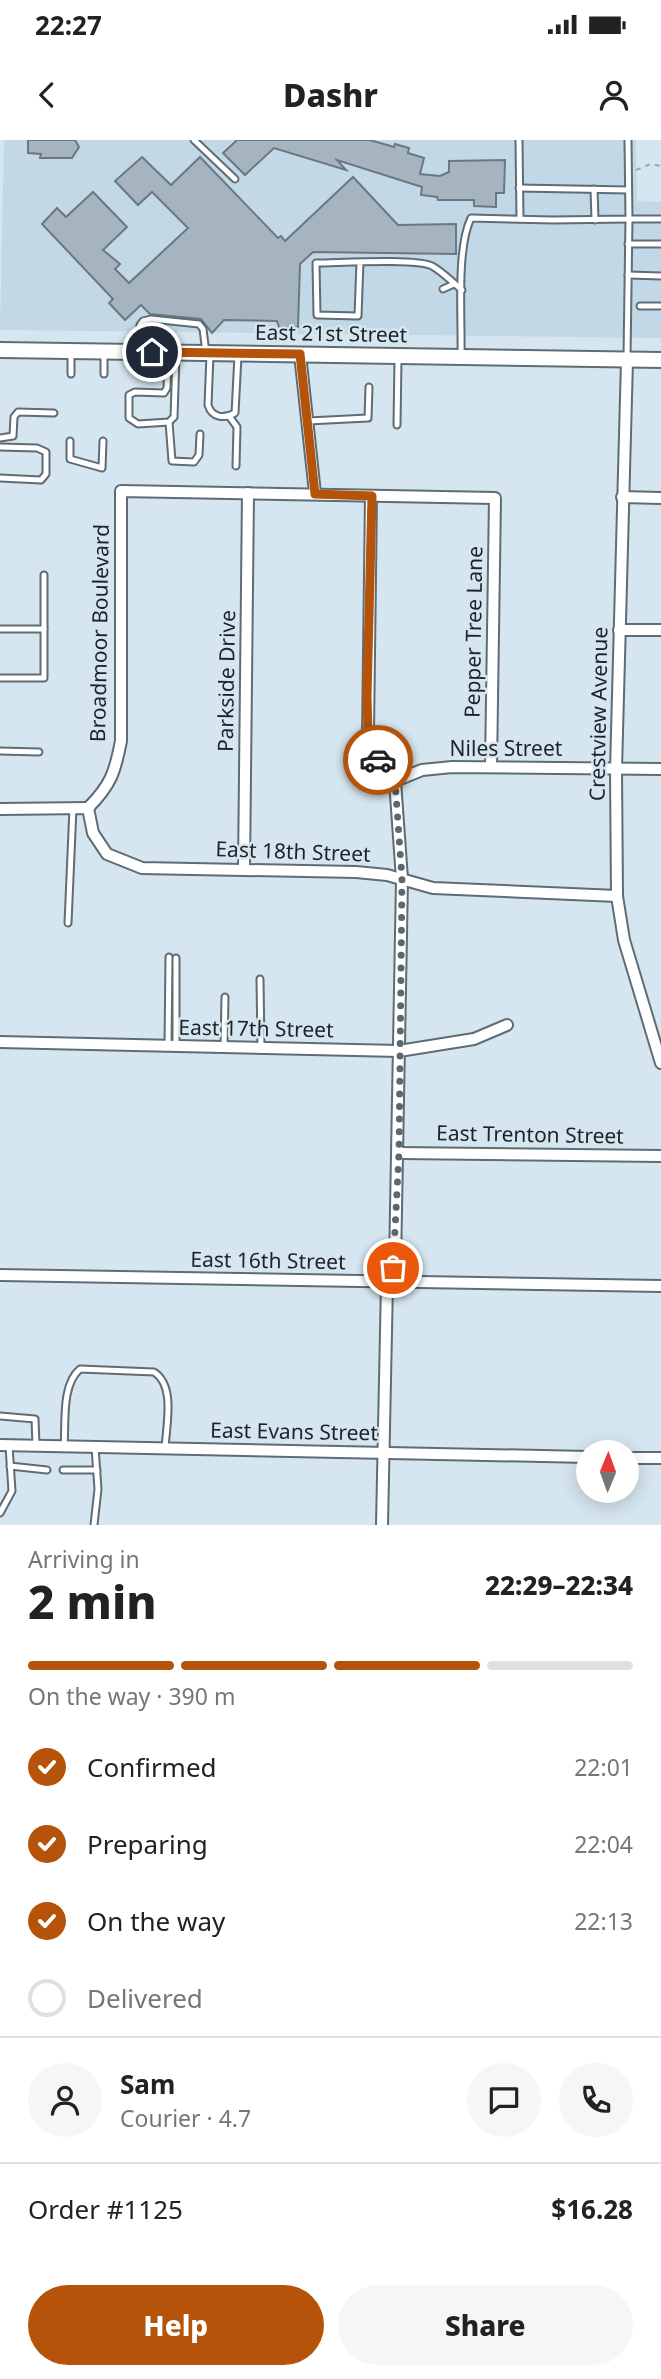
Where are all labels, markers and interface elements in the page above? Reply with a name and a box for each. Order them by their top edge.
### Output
text: 22:27 [35,7,102,43]
text: Dashr [283,73,378,116]
icon: back [28,76,66,114]
icon: person [595,76,633,114]
street label: East 21st Street [255,318,408,348]
pin [122,322,182,382]
icon: home [133,333,171,371]
street label: Broadmoor Boulevard [83,524,115,742]
street label: Pepper Tree Lane [458,546,488,718]
street label: Parkside Drive [211,610,241,752]
street label: Crestview Avenue [582,627,614,801]
courier [343,725,413,795]
street label: Niles Street [450,734,563,762]
icon: car [359,741,397,779]
street label: East 18th Street [215,834,372,868]
street label: East 17th Street [178,1013,334,1043]
street label: East Trenton Street [436,1118,624,1150]
pin [363,1238,423,1298]
street label: East 16th Street [190,1245,346,1275]
icon: bag [374,1249,412,1287]
street label: East Evans Street [210,1416,379,1446]
north arrow [576,1440,639,1503]
map controls [576,1440,639,1503]
text: Arriving in [28,1543,140,1575]
text: 22:29–22:34 [485,1567,633,1603]
text: 2 min [28,1570,157,1632]
text: On the way · 390 m [28,1680,235,1712]
icon: check [28,1748,66,1786]
text: Confirmed [87,1749,217,1785]
text: 22:01 [574,1751,633,1783]
icon: check [28,1825,66,1863]
text: Preparing [87,1826,208,1862]
text: 22:04 [574,1828,633,1860]
icon: check [28,1902,66,1940]
text: On the way [87,1903,225,1939]
text: 22:13 [574,1905,633,1937]
text: Delivered [87,1980,203,2016]
button: person [28,2063,102,2137]
button: chat [467,2063,541,2137]
button: phone [559,2063,633,2137]
text: Sam [120,2066,175,2102]
text: Courier · 4.7 [120,2102,251,2134]
text: Order #1125 [28,2191,183,2227]
text: $16.28 [551,2191,633,2227]
button: Help [28,2285,324,2365]
button: Share [338,2285,633,2365]

